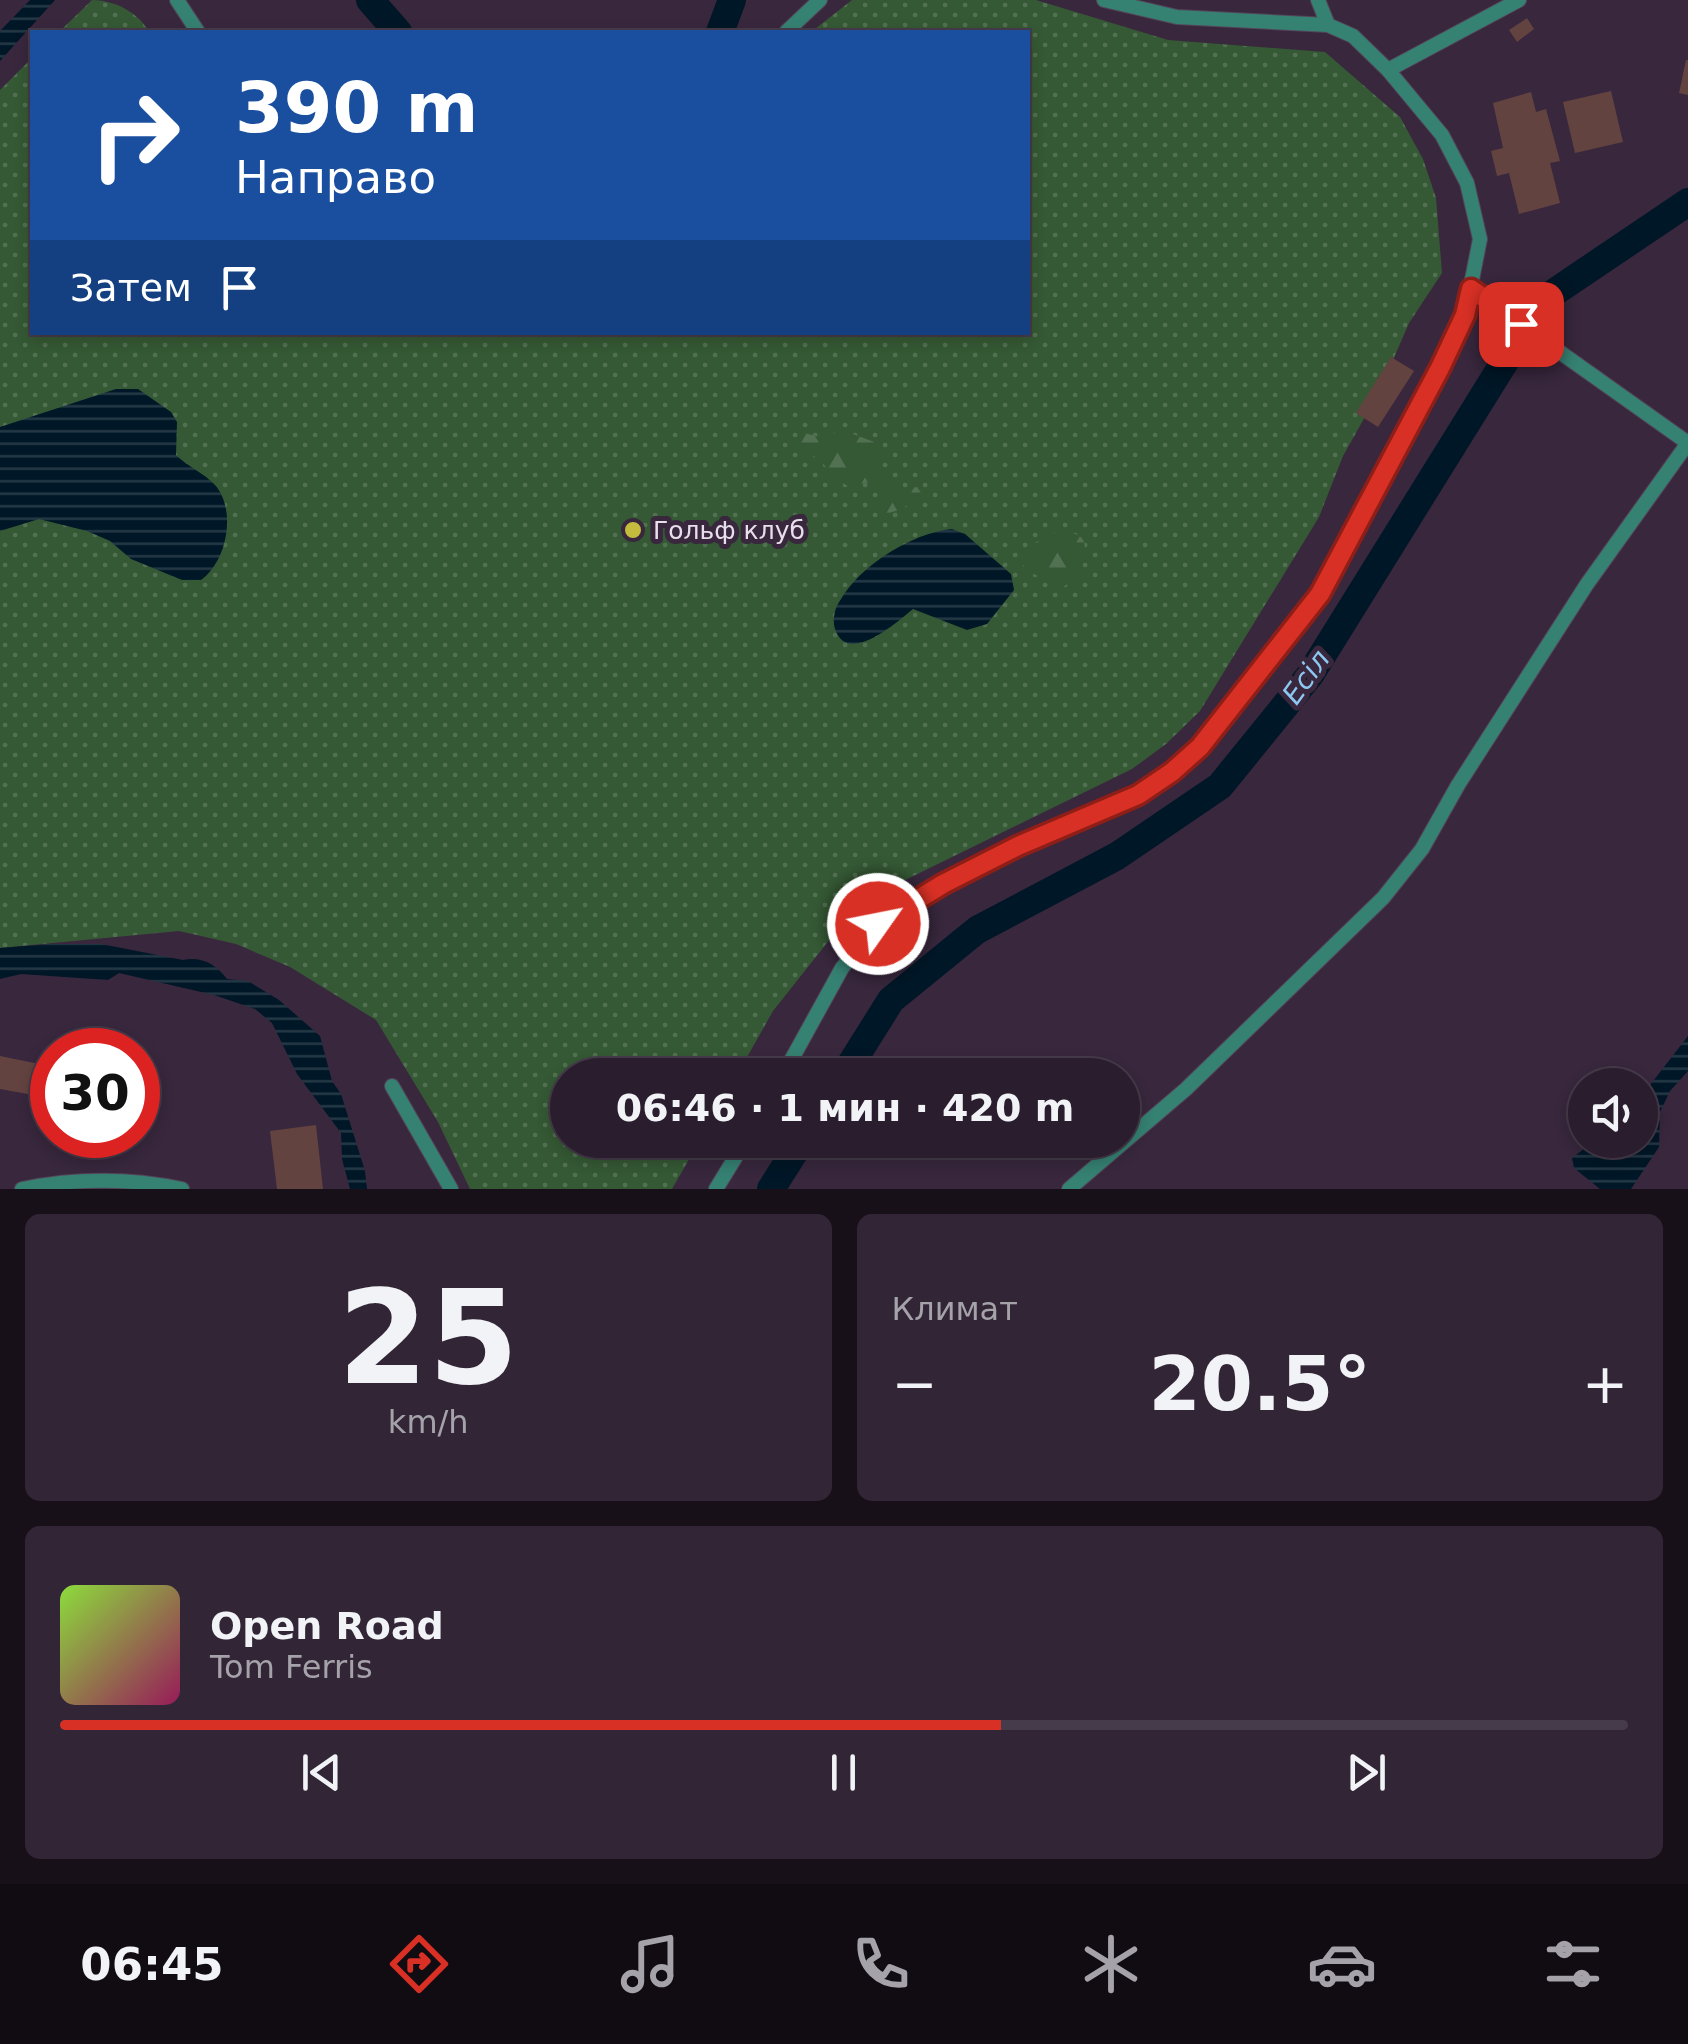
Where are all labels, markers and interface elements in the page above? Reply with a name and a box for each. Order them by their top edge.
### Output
text: 390 m [235,67,478,149]
icon: right [70,70,200,200]
text: Направо [235,151,436,204]
icon: arrive [212,260,267,315]
text: Затем [70,266,192,310]
pin [1479,282,1564,367]
icon: arrive [1494,297,1549,352]
place label: Гольф клуб [653,516,805,545]
marker: Гольф клуб [622,519,644,541]
water label: Есіл [1275,643,1337,710]
position arrow [826,872,930,976]
speed limit sign: 30 [30,1028,160,1158]
map controls [1568,1068,1658,1158]
button: sound [1568,1068,1658,1158]
text: 06:46 · 1 мин · 420 m [616,1086,1074,1130]
text: 25 [338,1262,519,1414]
text: Климат [892,1290,1018,1328]
text: 20.5° [1148,1340,1371,1428]
text: − [892,1352,938,1416]
text: + [1582,1352,1628,1416]
text: km/h [388,1403,469,1441]
text: Open Road [210,1604,444,1648]
text: Tom Ferris [210,1648,373,1686]
icon: previous [294,1745,349,1800]
icon: pause [816,1745,871,1800]
icon: next [1339,1745,1394,1800]
icon: directions [384,1929,454,1999]
icon: music [615,1929,685,1999]
icon: phone [846,1929,916,1999]
icon: climate [1076,1929,1146,1999]
icon: car [1307,1929,1377,1999]
icon: filters [1538,1929,1608,1999]
text: 06:45 [80,1938,224,1991]

